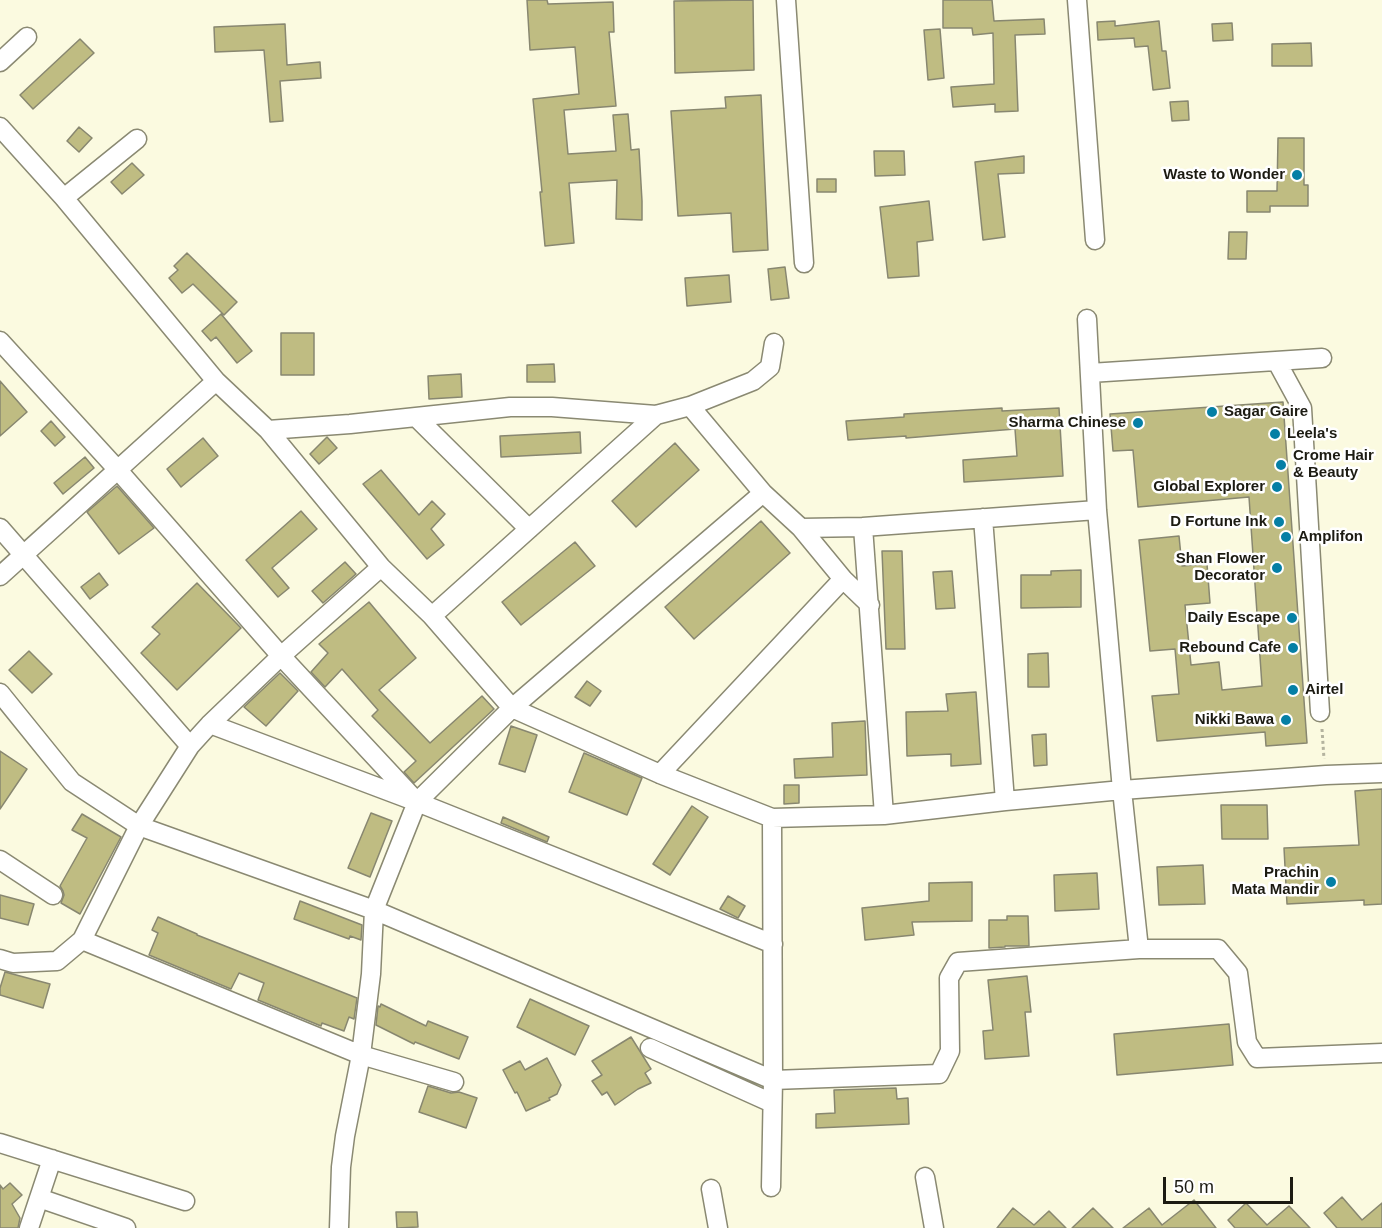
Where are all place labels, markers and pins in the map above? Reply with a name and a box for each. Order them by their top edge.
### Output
place label: Waste to Wonder [1163,166,1285,184]
marker: Waste to Wonder [1290,168,1304,182]
place label: Sagar Gaire [1224,403,1308,421]
marker: Sagar Gaire [1205,405,1219,419]
place label: Sharma Chinese [1008,414,1126,432]
marker: Sharma Chinese [1131,416,1145,430]
place label: Leela's [1287,425,1337,443]
marker: Leela's [1268,427,1282,441]
place label: Crome Hair & Beauty [1293,447,1374,482]
marker: Crome Hair & Beauty [1274,458,1288,472]
place label: Global Explorer [1153,478,1265,496]
marker: Global Explorer [1270,480,1284,494]
place label: D Fortune Ink [1170,513,1267,531]
marker: D Fortune Ink [1272,515,1286,529]
place label: Amplifon [1298,528,1363,546]
marker: Amplifon [1279,530,1293,544]
place label: Shan Flower Decorator [1176,550,1265,585]
marker: Shan Flower Decorator [1270,561,1284,575]
place label: Daily Escape [1187,609,1280,627]
marker: Daily Escape [1285,611,1299,625]
place label: Rebound Cafe [1179,639,1281,657]
marker: Rebound Cafe [1286,641,1300,655]
place label: Airtel [1305,681,1343,699]
marker: Airtel [1286,683,1300,697]
place label: Nikki Bawa [1195,711,1274,729]
marker: Nikki Bawa [1279,713,1293,727]
place label: Prachin Mata Mandir [1231,864,1319,899]
marker: Prachin Mata Mandir [1324,875,1338,889]

